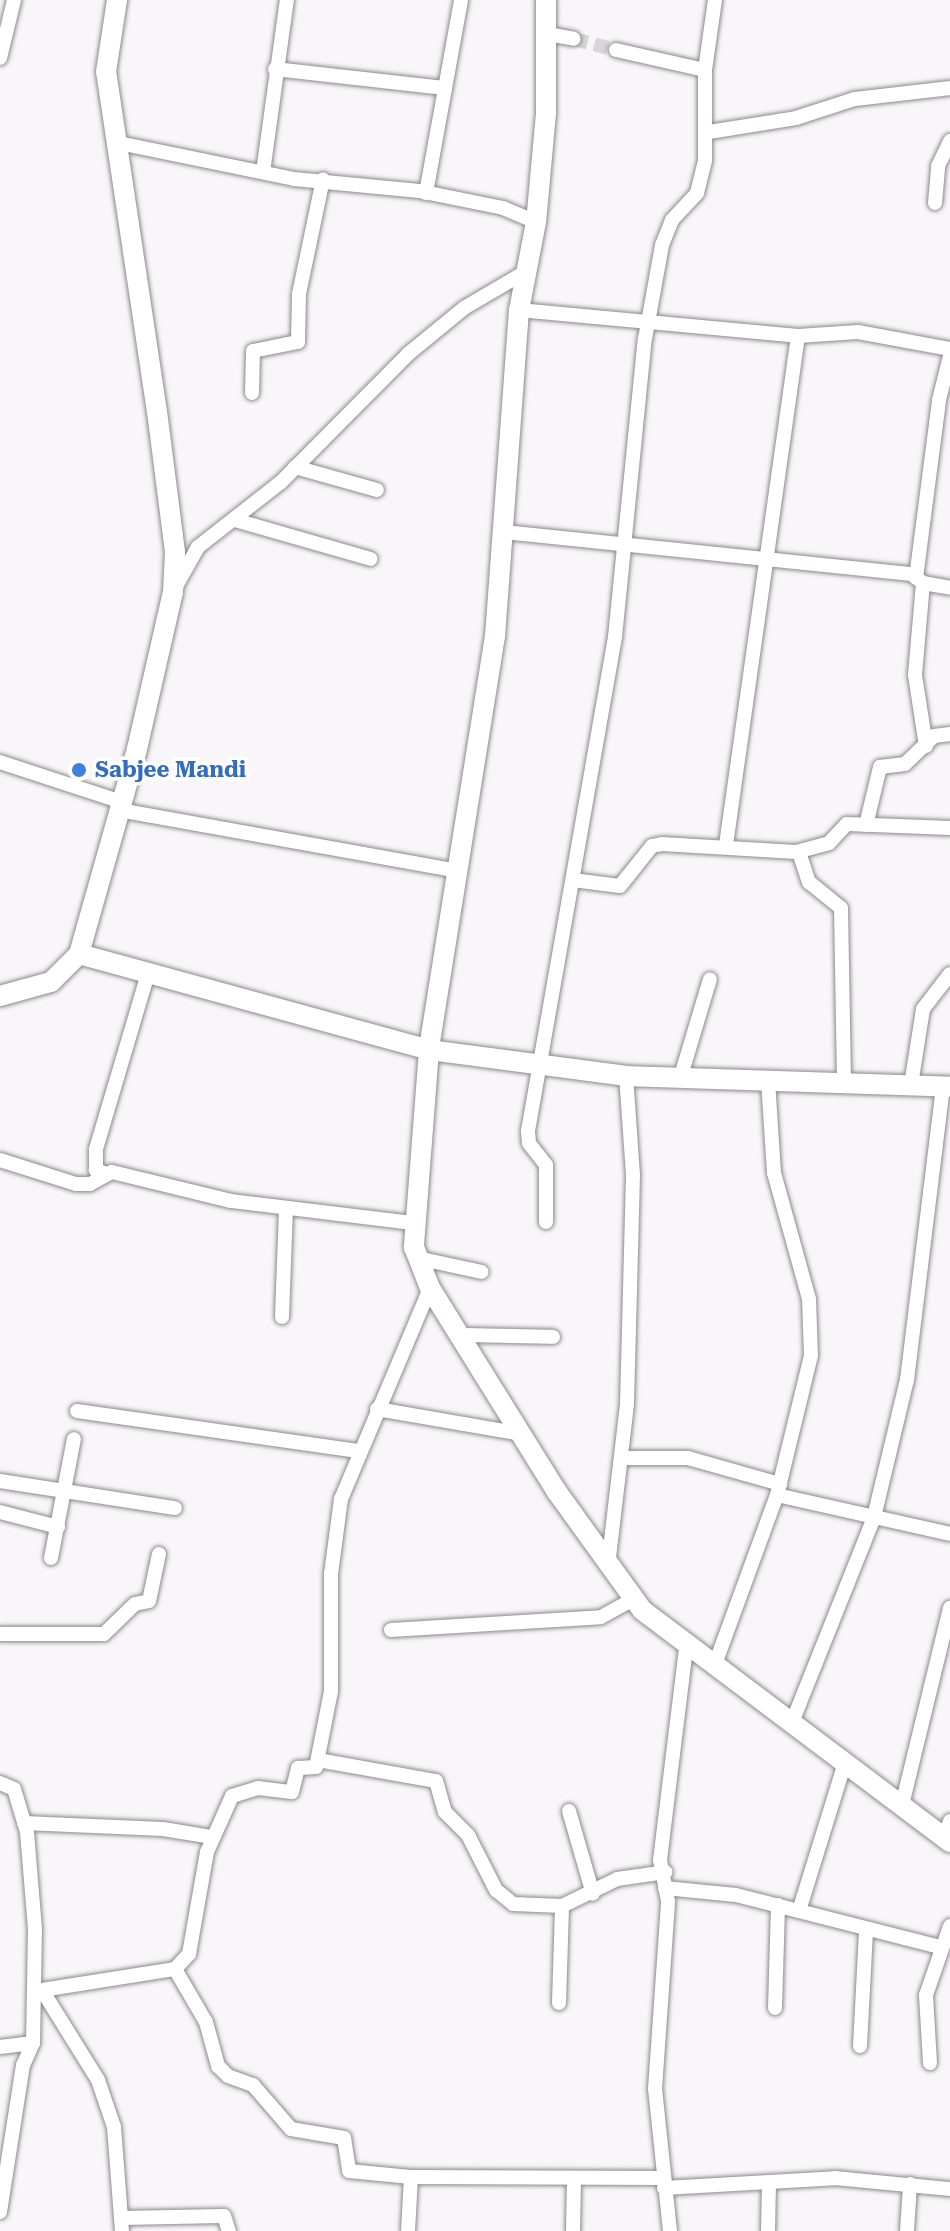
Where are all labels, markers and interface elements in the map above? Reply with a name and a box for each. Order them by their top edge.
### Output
place label: Sabjee Mandi [95,757,246,783]
marker: Sabjee Mandi [70,761,88,779]

